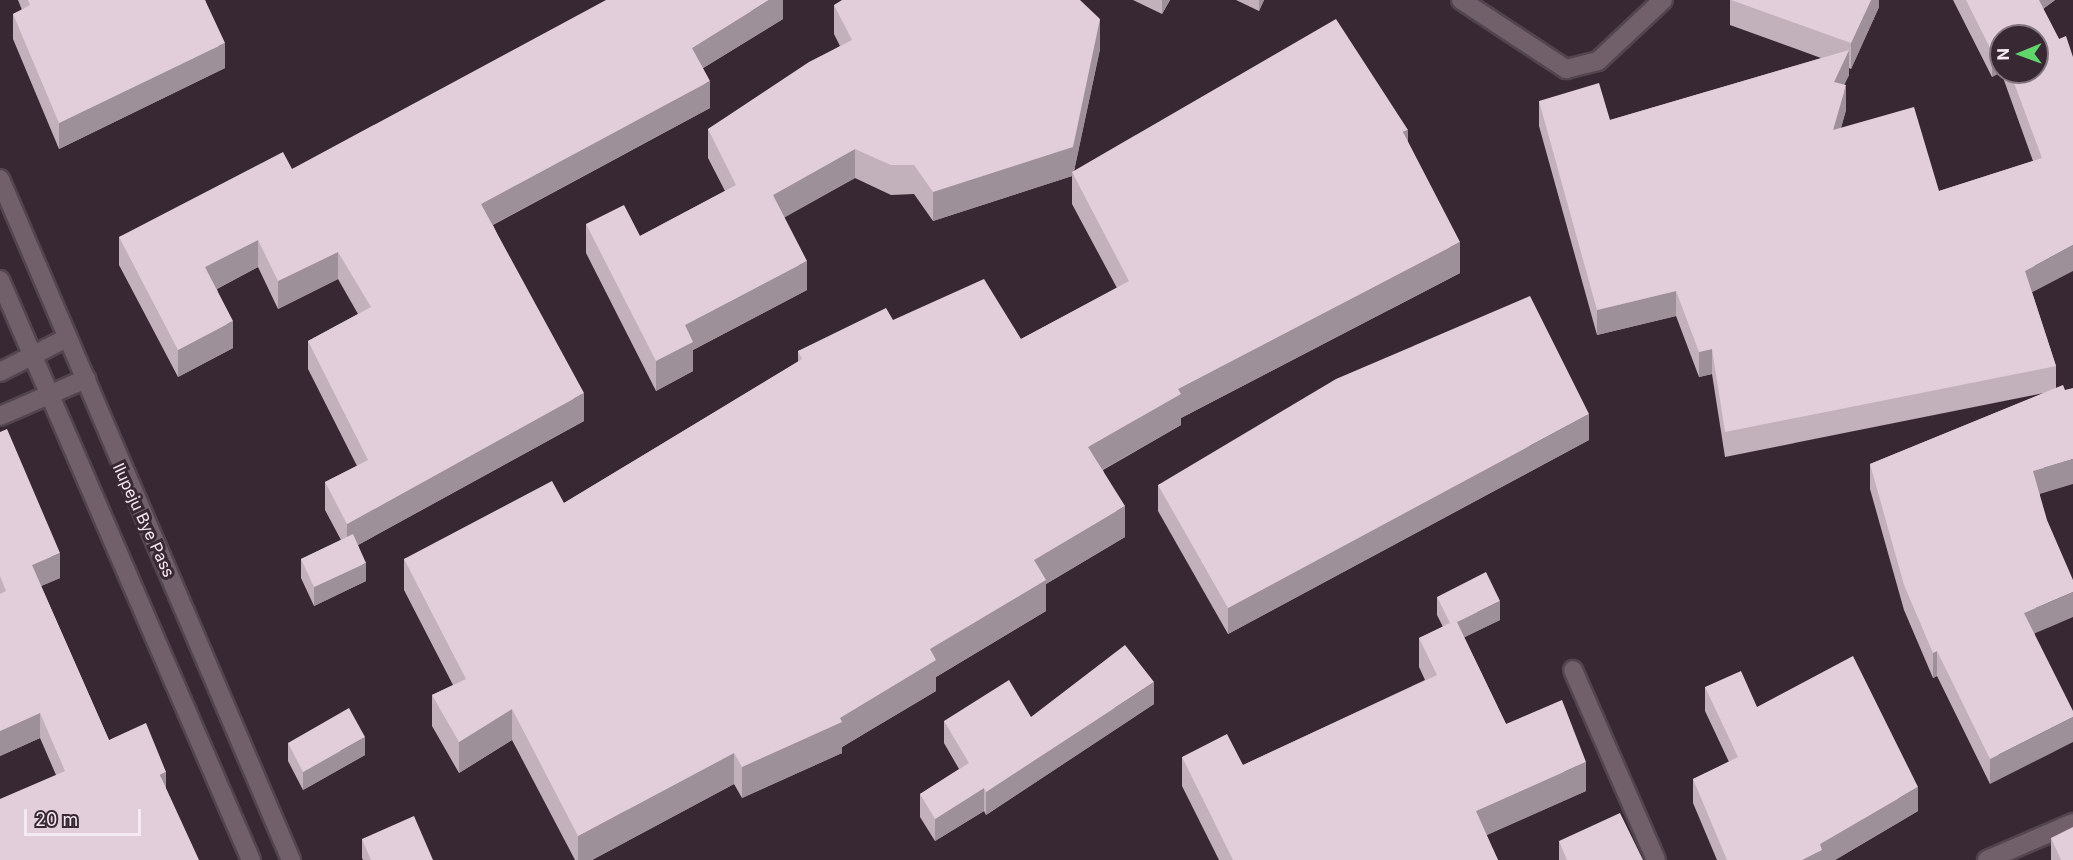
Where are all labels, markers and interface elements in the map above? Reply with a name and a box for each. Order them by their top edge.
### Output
north arrow [1989,24,2049,84]
text: N [1993,48,2013,61]
street label: Ilupeju Bye Pass [109,460,179,580]
scale bar [27,797,144,835]
text: 20 m [35,809,78,830]

